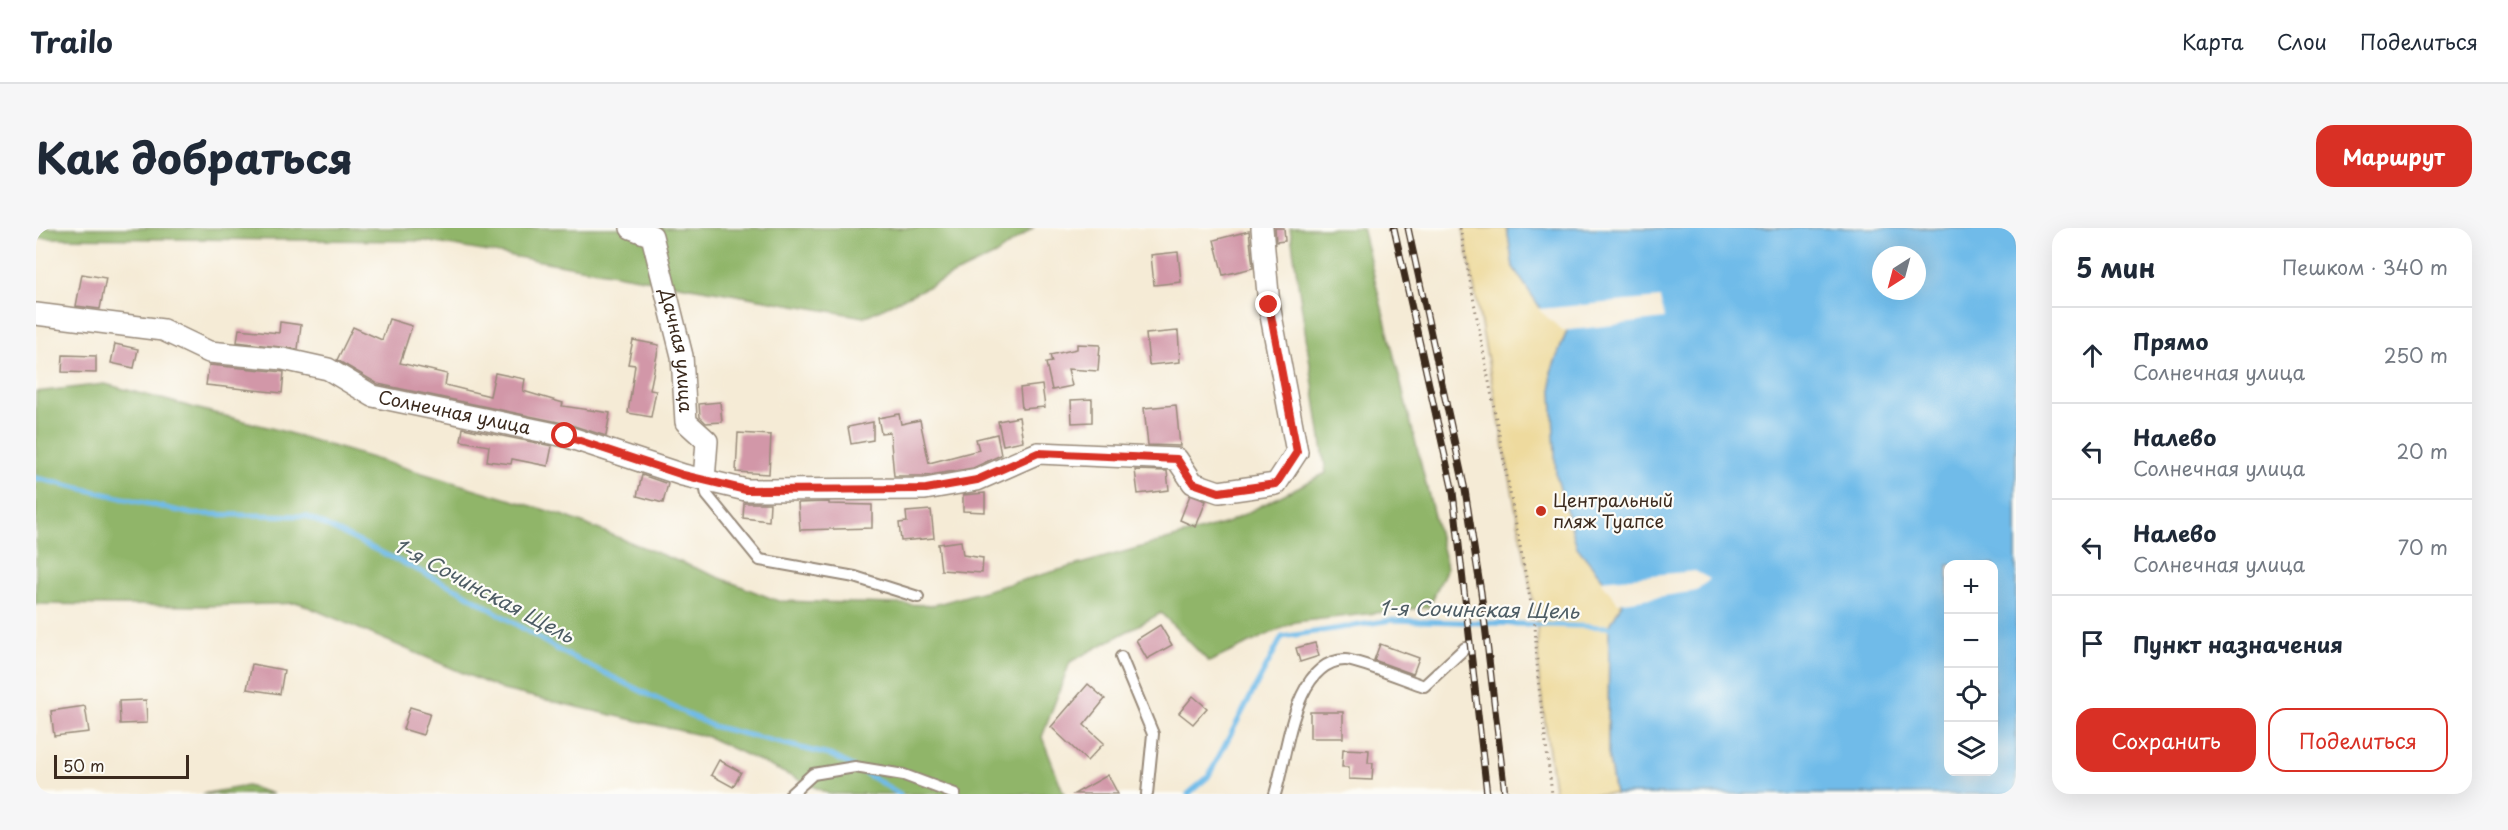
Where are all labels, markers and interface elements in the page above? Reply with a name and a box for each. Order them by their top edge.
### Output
text: Trailo [30,20,113,63]
text: Карта [2182,25,2244,57]
text: Слои [2277,25,2327,57]
text: Поделиться [2360,25,2478,57]
text: Как добраться [36,125,353,188]
button: Маршрут [2316,125,2472,187]
north arrow [1872,246,1926,300]
text: 5 мин [2076,248,2155,287]
text: Пешком · 340 m [2282,252,2448,282]
street label: Дачная улица [653,285,700,414]
route end [1255,291,1281,317]
text: Прямо [2133,324,2208,357]
icon: ahead [2076,339,2109,372]
text: 250 m [2384,340,2448,370]
text: Солнечная улица [2133,357,2305,387]
street label: Солнечная улица [376,382,534,441]
text: Налево [2133,420,2216,453]
route start [551,422,577,448]
icon: left [2076,435,2109,468]
text: 20 m [2396,436,2448,466]
text: Солнечная улица [2133,453,2305,483]
place label: Центральный пляж Туапсе [1553,486,1673,534]
marker: Центральный пляж Туапсе [1534,504,1548,518]
text: Налево [2133,516,2216,549]
water label: 1-я Сочинская Щель [389,530,581,651]
icon: left [2076,531,2109,564]
text: 70 m [2398,532,2448,562]
text: Солнечная улица [2133,549,2305,579]
map controls [1944,560,1998,776]
button: + [1944,560,1998,614]
water label: 1-я Сочинская Щель [1379,592,1580,626]
button: − [1944,614,1998,668]
icon: arrive [2076,627,2109,660]
text: Пункт назначения [2133,627,2343,660]
button: locate [1944,668,1998,722]
button: Сохранить [2076,708,2256,772]
button: Поделиться [2268,708,2448,772]
button: layers [1944,722,1998,776]
scale bar [54,752,189,780]
text: 50 m [63,753,104,777]

